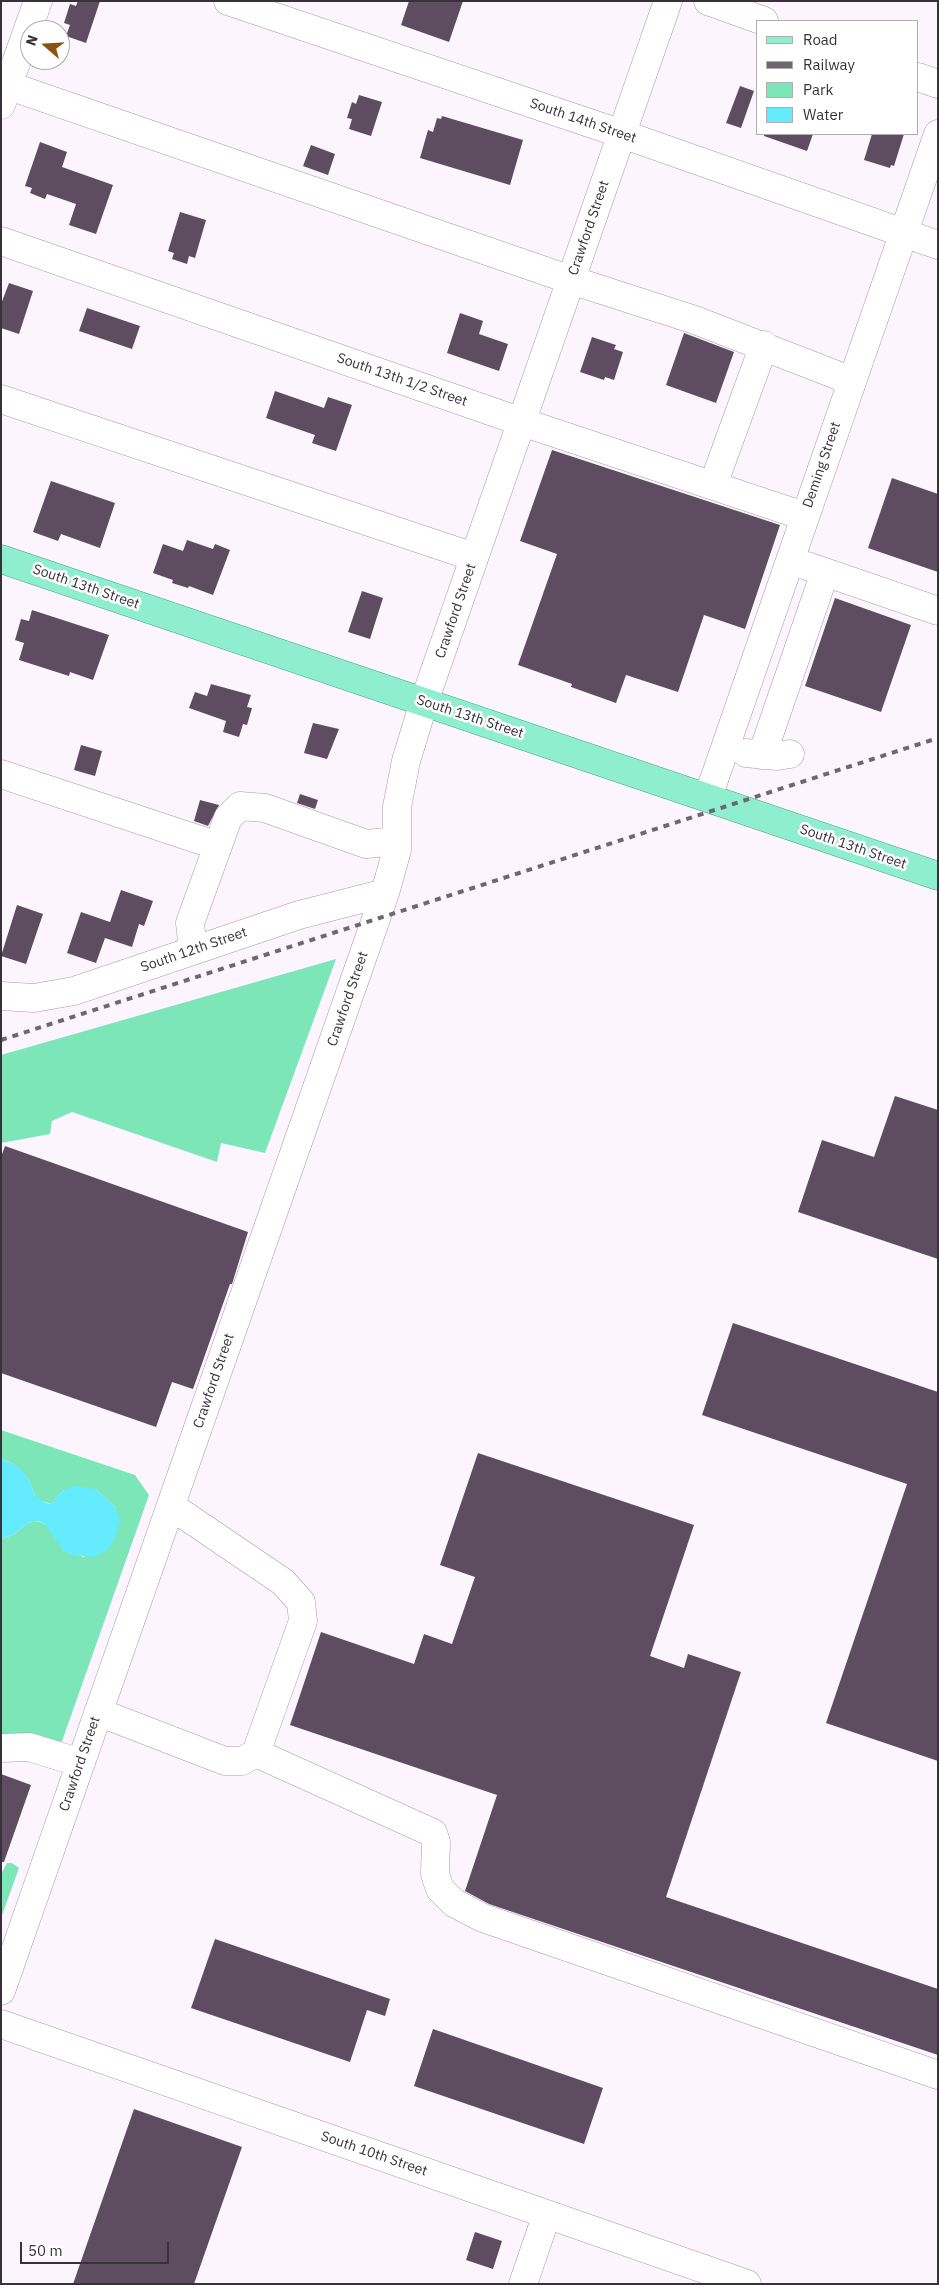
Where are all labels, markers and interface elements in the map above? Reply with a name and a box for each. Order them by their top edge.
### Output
north arrow [20,20,70,70]
legend [756,20,919,135]
text: Road [803,30,838,49]
text: N [22,33,42,48]
text: Railway [803,55,855,74]
text: Park [803,80,833,99]
street label: South 14th Street [528,95,638,147]
text: Water [803,105,843,124]
street label: Crawford Street [565,178,613,278]
street label: South 13th 1/2 Street [335,350,469,410]
street label: Deming Street [799,420,845,510]
street label: South 13th Street [31,561,141,613]
street label: Crawford Street [432,561,480,661]
street label: South 13th Street [414,692,526,742]
street label: South 13th Street [798,821,908,873]
street label: South 12th Street [139,924,249,976]
street label: Crawford Street [324,949,372,1049]
street label: Crawford Street [190,1331,238,1431]
street label: Crawford Street [56,1714,104,1814]
street label: South 10th Street [319,2128,429,2180]
scale bar [22,2232,171,2264]
text: 50 m [28,2241,63,2260]

